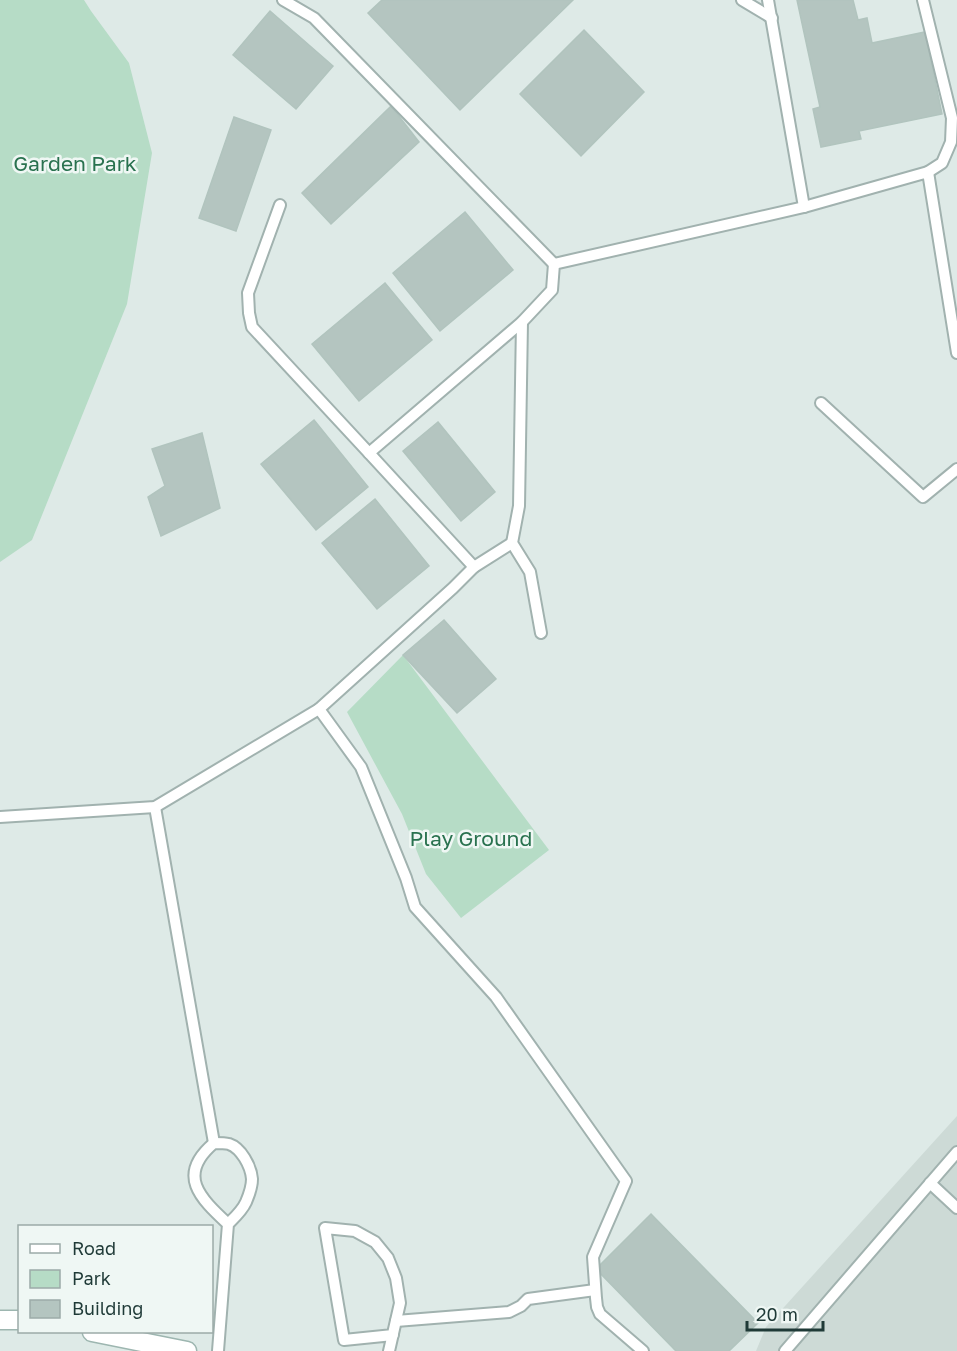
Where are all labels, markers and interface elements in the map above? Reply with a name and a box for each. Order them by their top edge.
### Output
park label: Garden Park [13,150,137,176]
park label: Play Ground [410,825,532,851]
legend [18,1225,213,1333]
text: Road [72,1237,116,1259]
text: Park [72,1267,111,1289]
scale bar [747,1294,824,1332]
text: Building [72,1297,143,1319]
text: 20 m [756,1303,798,1325]

